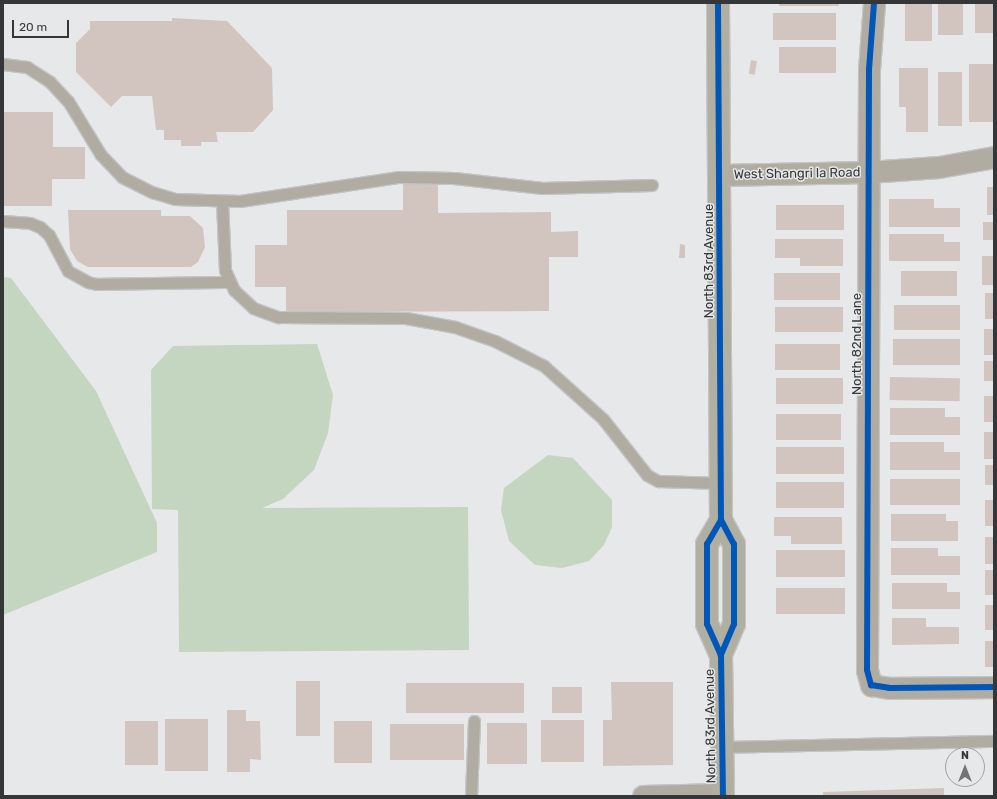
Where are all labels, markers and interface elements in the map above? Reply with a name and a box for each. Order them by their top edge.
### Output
scale bar [14,12,71,38]
text: 20 m [19,20,47,34]
street label: West Shangri la Road [734,165,860,183]
street label: North 83rd Avenue [701,204,717,318]
street label: North 82nd Lane [849,293,865,395]
street label: North 83rd Avenue [702,668,720,784]
north arrow [945,747,985,787]
text: N [961,749,969,762]

